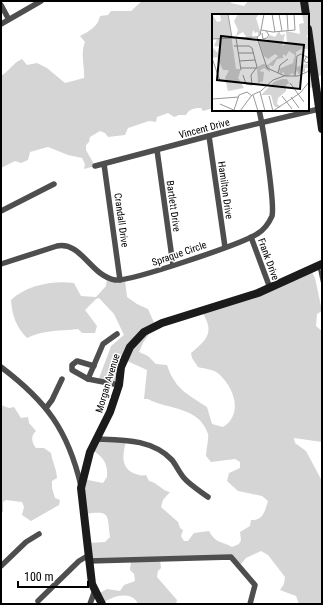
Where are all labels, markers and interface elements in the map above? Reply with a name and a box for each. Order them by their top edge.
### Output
inset map [212,14,309,111]
street label: Vincent Drive [178,116,231,141]
street label: Hamilton Drive [216,161,235,220]
street label: Bartlett Drive [164,180,183,233]
street label: Crandall Drive [112,192,131,248]
street label: Frank Drive [256,237,281,282]
street label: Spraque Circle [150,239,208,268]
street label: Morgan Avenue [93,352,122,414]
scale bar [18,563,88,589]
text: 100 m [24,570,54,584]

